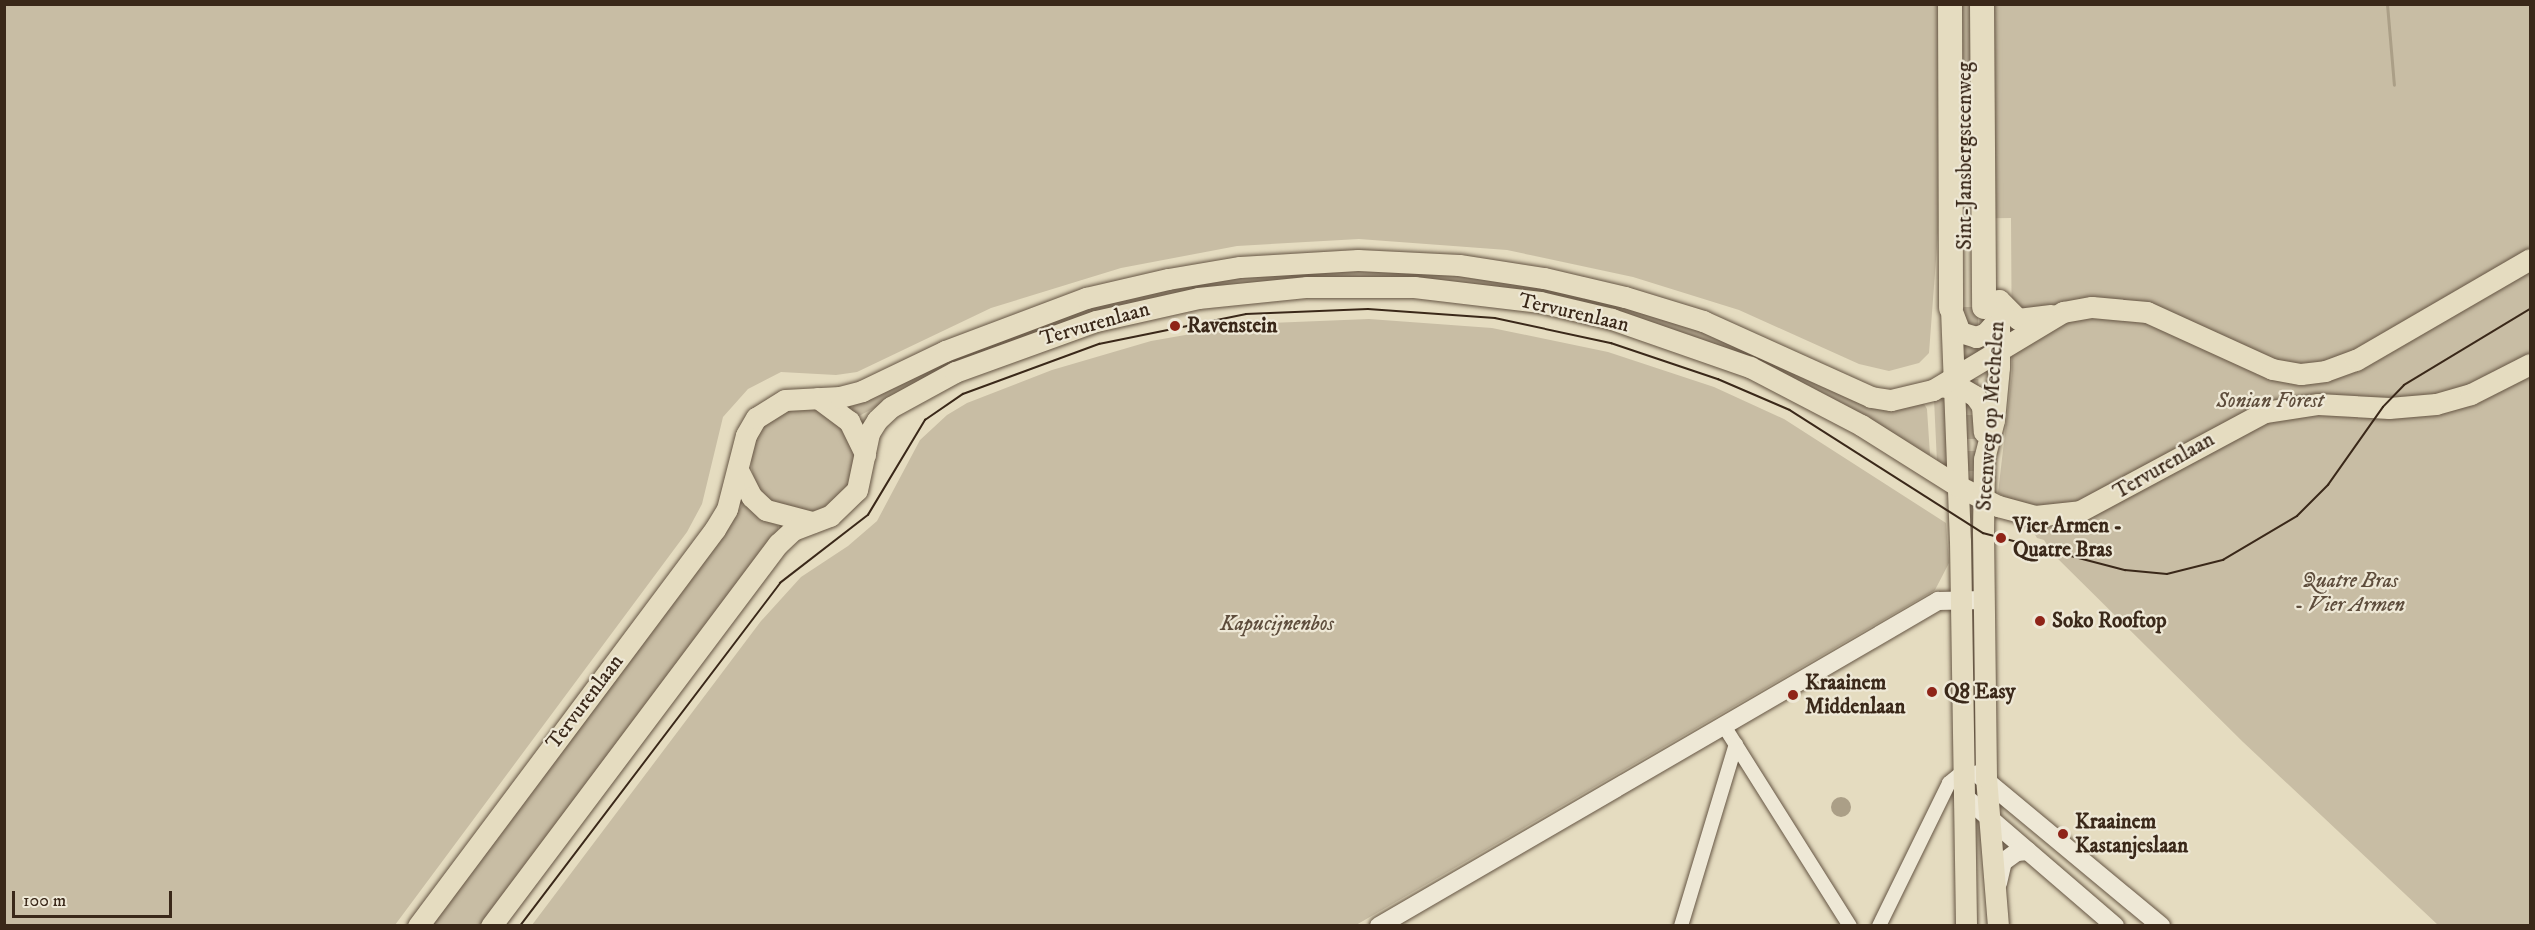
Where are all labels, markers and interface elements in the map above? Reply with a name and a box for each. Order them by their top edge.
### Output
street label: Sint-Jansbergsteenweg [1952,62,1978,250]
street label: Tervurenlaan [1516,288,1632,338]
street label: Tervurenlaan [1037,296,1153,352]
place label: Ravenstein [1187,313,1277,339]
marker: Ravenstein [1168,319,1182,333]
street label: Steenweg op Mechelen [1972,320,2010,512]
park label: Sonian Forest [2216,388,2324,414]
street label: Tervurenlaan [2109,427,2219,505]
place label: Vier Armen - Quatre Bras [2013,513,2122,563]
marker: Vier Armen - Quatre Bras [1994,531,2008,545]
park label: Quatre Bras - Vier Armen [2295,568,2405,618]
place label: Soko Rooftop [2052,608,2166,634]
park label: Kapucijnenbos [1220,611,1334,637]
marker: Soko Rooftop [2033,614,2047,628]
street label: Tervurenlaan [541,649,629,755]
place label: Kraainem Middenlaan [1805,670,1905,720]
place label: Q8 Easy [1944,679,2015,705]
marker: Q8 Easy [1925,685,1939,699]
marker: Kraainem Middenlaan [1786,688,1800,702]
place label: Kraainem Kastanjeslaan [2075,809,2188,859]
marker: Kraainem Kastanjeslaan [2056,827,2070,841]
scale bar [15,879,176,917]
text: 100 m [23,890,66,912]

